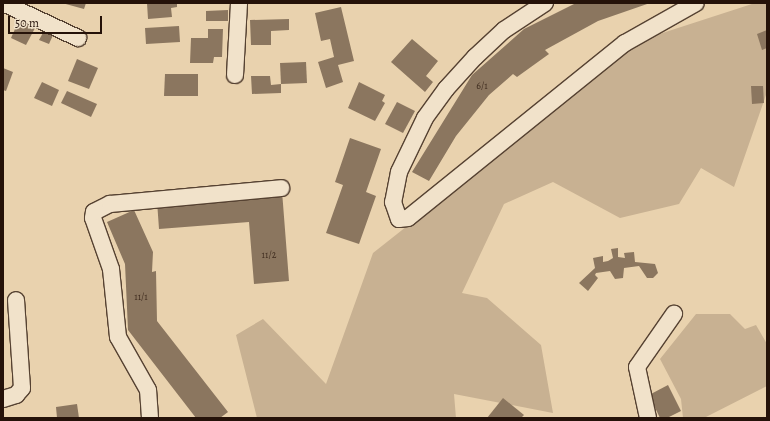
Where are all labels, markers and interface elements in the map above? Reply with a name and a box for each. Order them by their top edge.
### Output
scale bar [10,8,104,34]
text: 50 m [15,15,39,31]
house number: 6/1 [476,80,488,92]
house number: 11/2 [262,249,276,261]
house number: 11/1 [134,291,148,303]

